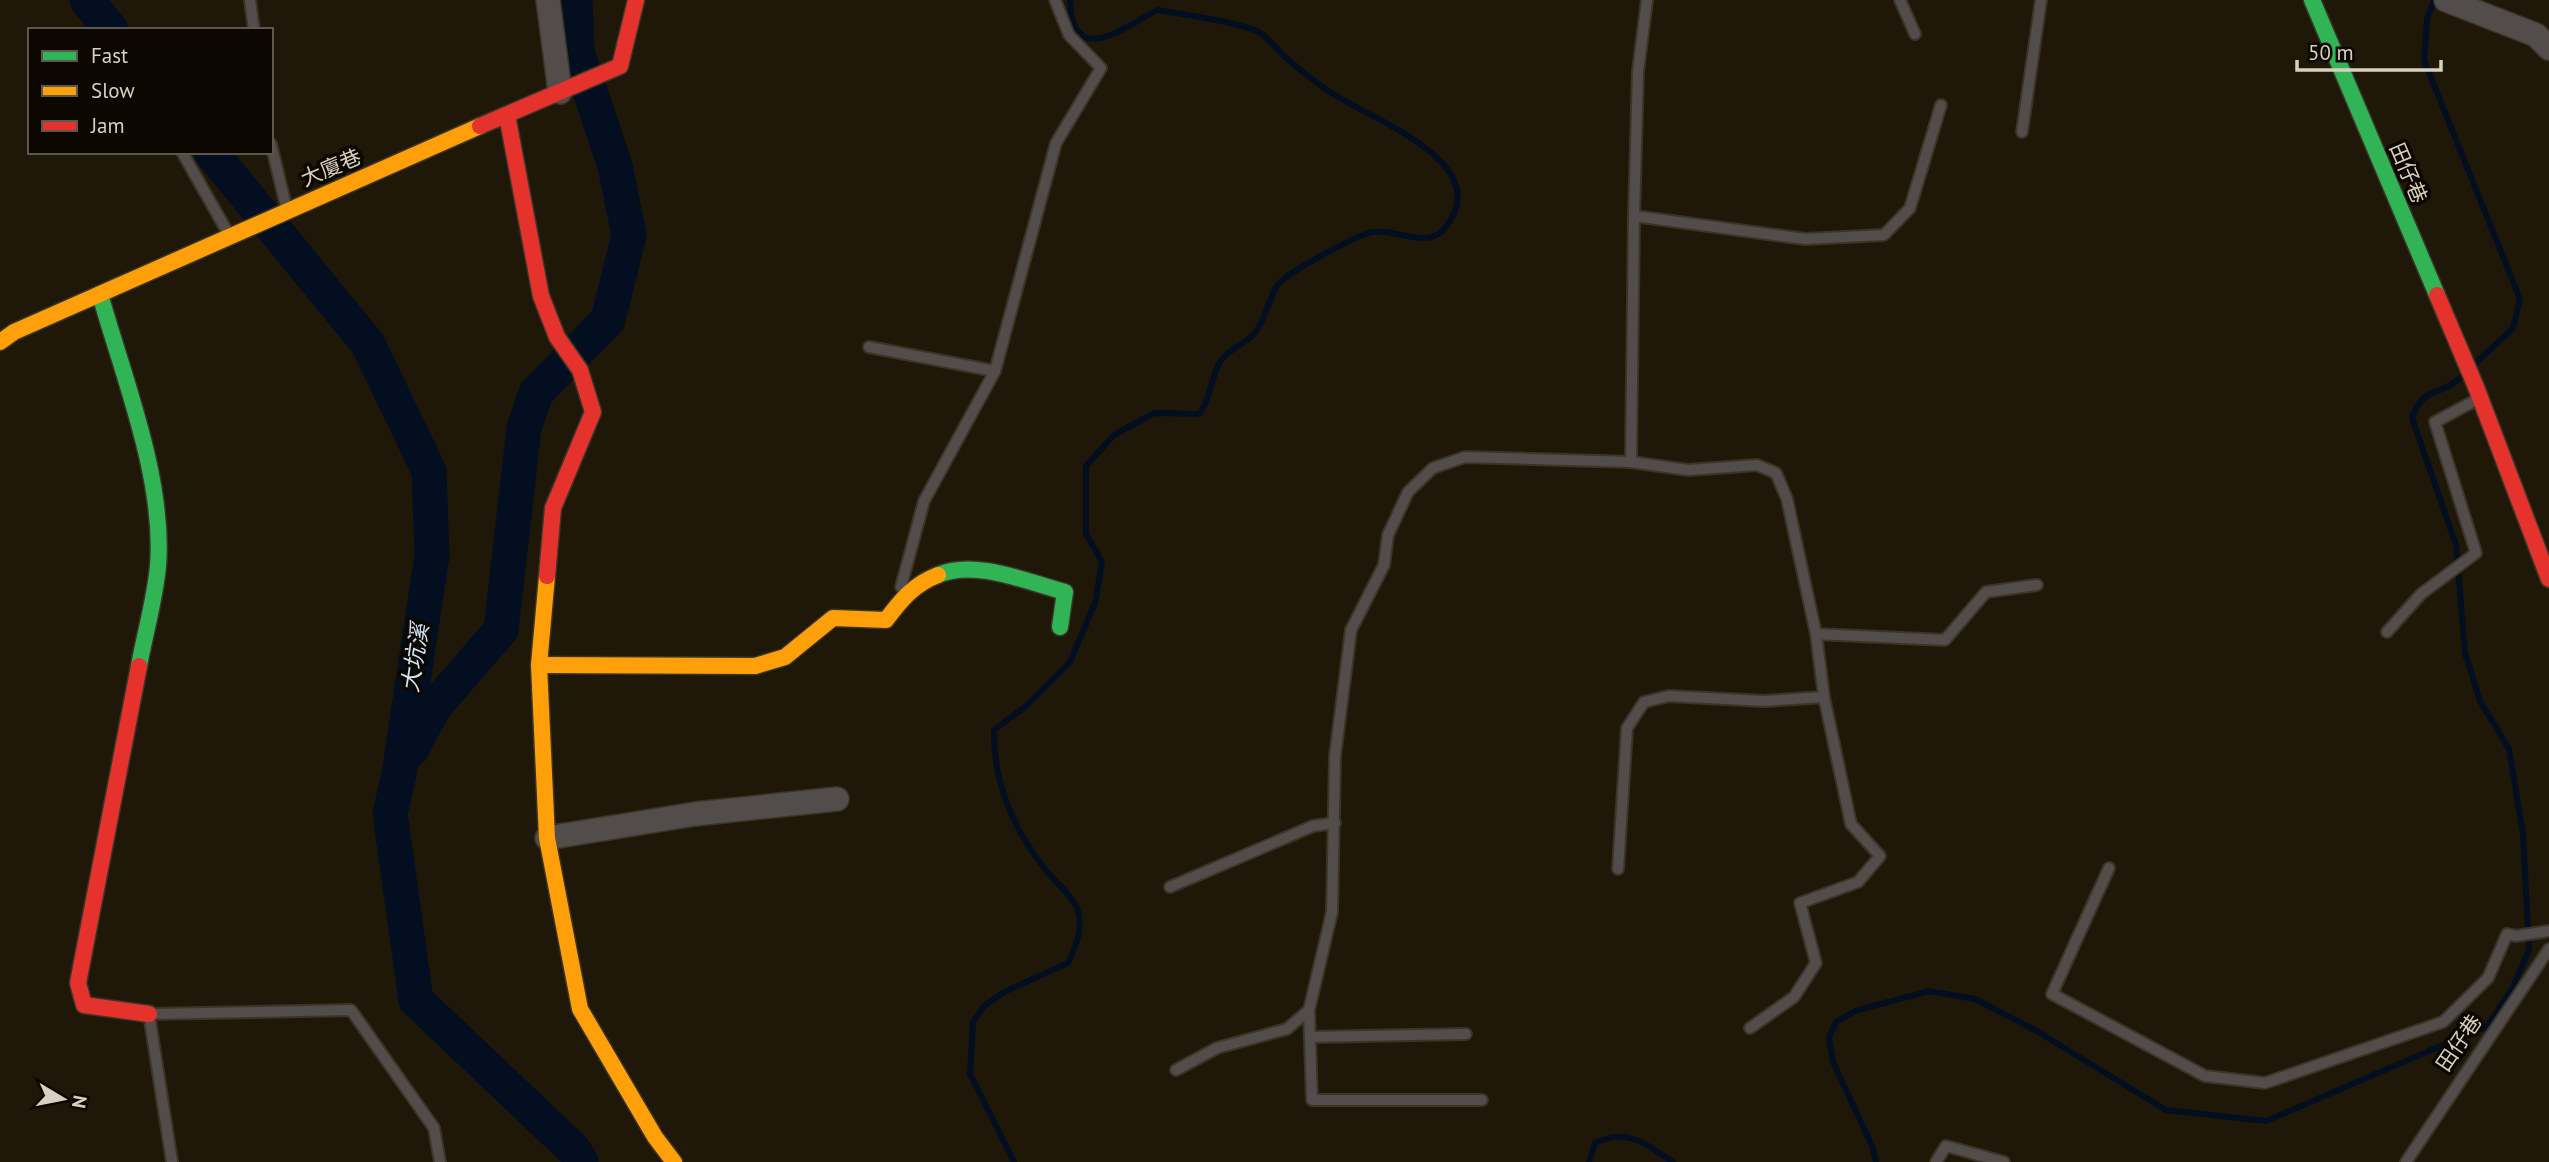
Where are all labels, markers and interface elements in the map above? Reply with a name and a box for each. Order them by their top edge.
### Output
legend [28,28,273,154]
scale bar [2297,28,2440,72]
text: 50 m [2308,39,2354,66]
text: Fast [91,42,128,69]
text: Slow [91,77,135,104]
text: Jam [90,112,125,139]
street label: 田仔巷 [2384,139,2433,207]
street label: 大廈巷 [297,143,365,192]
water label: 大坑溪 [395,619,435,694]
street label: 田仔巷 [2430,1009,2487,1076]
north arrow [28,1064,98,1134]
text: N [67,1094,93,1110]

